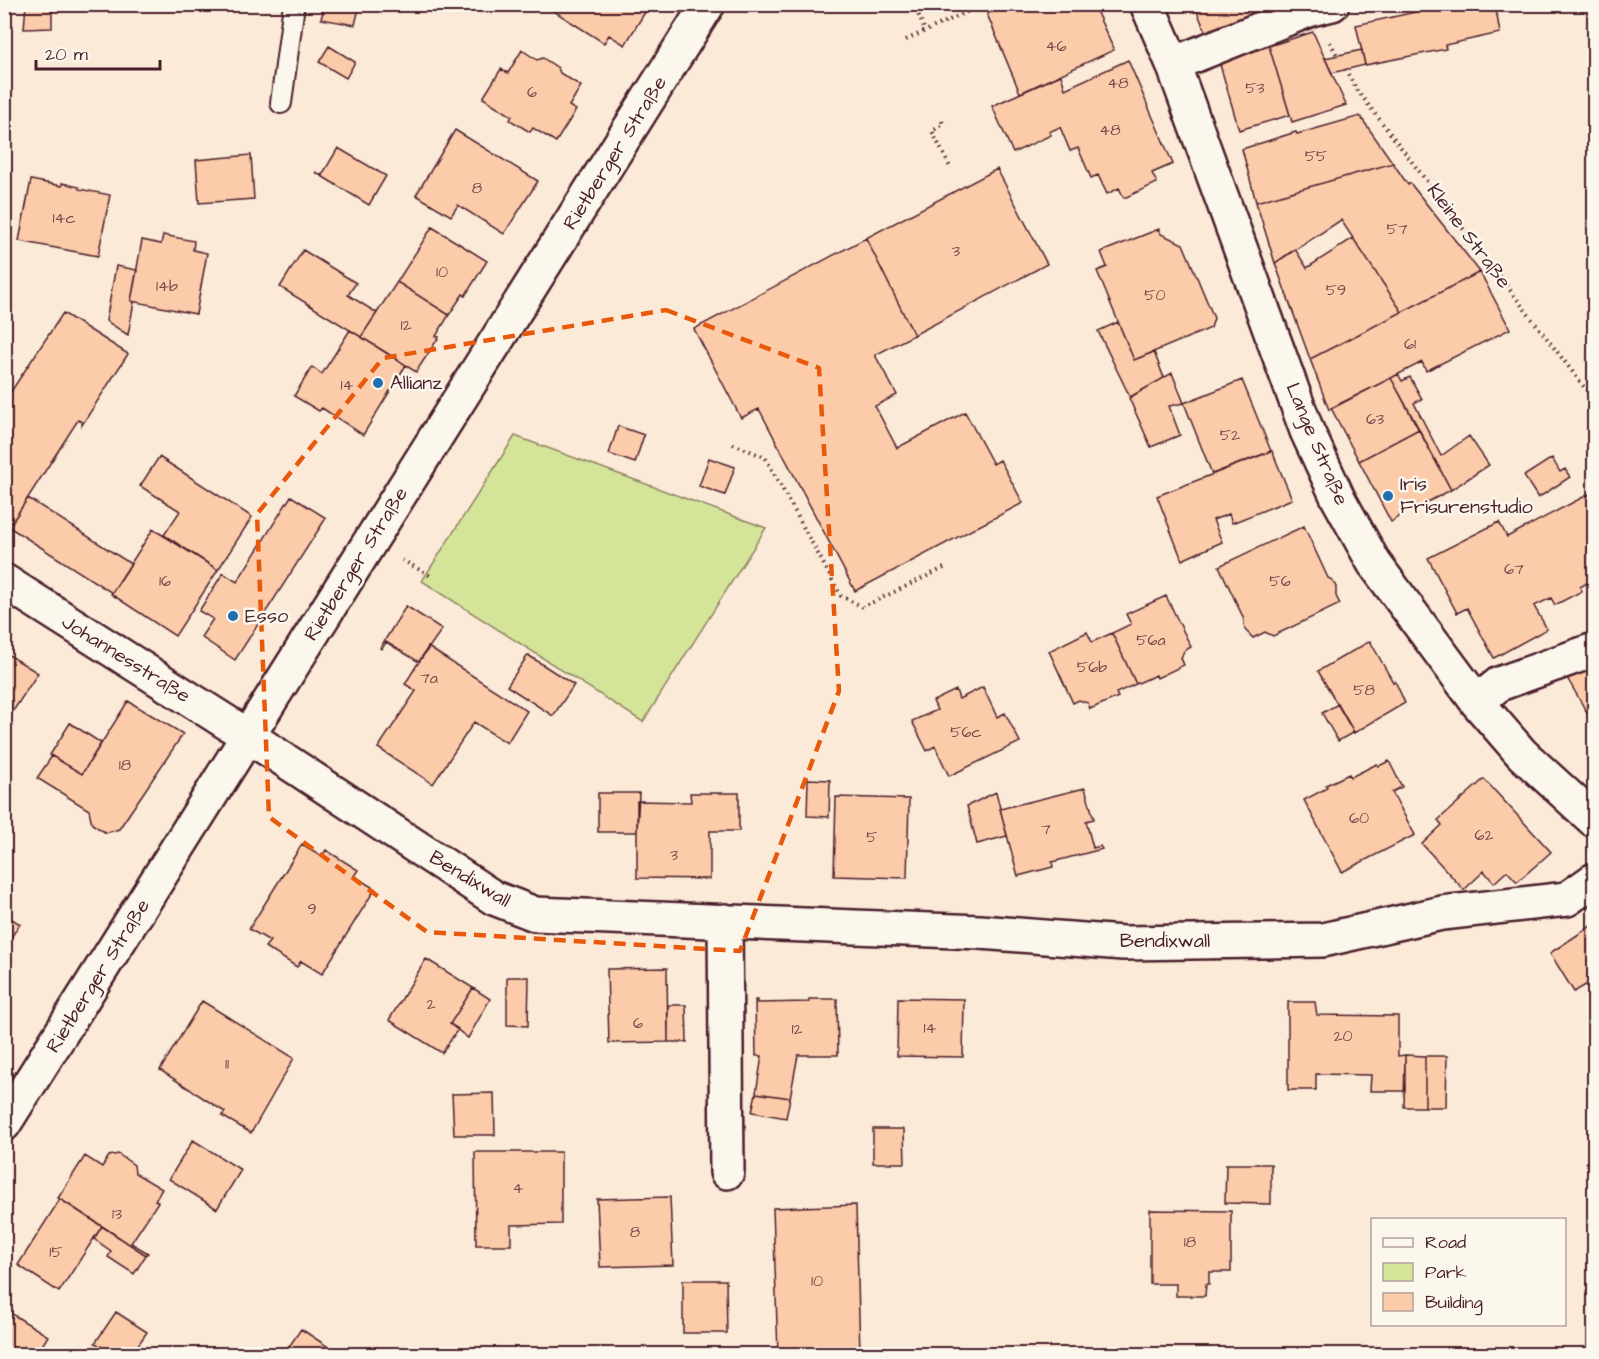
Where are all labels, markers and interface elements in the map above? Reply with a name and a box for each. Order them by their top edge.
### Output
scale bar [36,33,160,71]
house number: 46 [1046,35,1066,57]
text: 20 m [45,42,88,67]
street label: Rietberger Straße [556,71,675,236]
house number: 48 [1107,72,1129,94]
house number: 53 [1245,77,1265,99]
house number: 6 [527,81,537,103]
house number: 48 [1099,119,1121,141]
house number: 55 [1305,145,1328,167]
house number: 8 [472,177,482,199]
street label: Kleine Straße [1420,178,1518,295]
house number: 14c [52,207,76,229]
house number: 57 [1386,218,1408,240]
house number: 3 [952,240,960,262]
house number: 10 [436,261,448,283]
house number: 14b [156,275,178,297]
house number: 59 [1326,279,1346,301]
house number: 50 [1144,284,1166,306]
house number: 12 [400,314,412,336]
house number: 61 [1404,333,1416,355]
place label: Allianz [390,369,442,397]
house number: 14 [341,374,354,396]
marker: Allianz [371,376,385,390]
street label: Lange Straße [1278,379,1355,510]
house number: 63 [1366,408,1384,430]
house number: 52 [1220,424,1240,446]
place label: Iris Frisurenstudio [1400,470,1533,521]
street label: Rietberger Straße [297,482,416,647]
marker: Iris Frisurenstudio [1381,489,1395,503]
house number: 67 [1504,558,1524,580]
house number: 16 [159,570,171,592]
house number: 56 [1269,570,1291,592]
place label: Esso [245,602,288,630]
street label: Johannesstraße [56,608,196,710]
marker: Esso [226,609,240,623]
house number: 56a [1136,629,1166,651]
house number: 56b [1077,656,1107,678]
house number: 7a [420,667,438,689]
house number: 58 [1353,679,1375,701]
house number: 56c [950,721,982,743]
house number: 18 [119,754,131,776]
house number: 60 [1349,807,1369,829]
house number: 7 [1041,818,1051,840]
house number: 62 [1474,824,1494,846]
house number: 5 [866,826,878,848]
street label: Bendixwall [424,844,516,914]
house number: 3 [670,844,678,866]
street label: Rietberger Straße [39,894,158,1059]
house number: 9 [307,898,317,920]
street label: Bendixwall [1120,927,1210,955]
house number: 2 [426,993,436,1015]
house number: 6 [633,1012,643,1034]
house number: 14 [924,1017,937,1039]
house number: 12 [791,1018,803,1040]
house number: 20 [1333,1025,1353,1047]
house number: 11 [225,1053,229,1075]
house number: 4 [513,1177,524,1199]
house number: 13 [112,1203,122,1225]
legend [1371,1218,1566,1326]
house number: 8 [630,1221,640,1243]
text: Road [1425,1230,1466,1255]
house number: 18 [1184,1231,1196,1253]
house number: 15 [49,1241,63,1263]
text: Park [1425,1260,1467,1285]
house number: 10 [811,1270,823,1292]
text: Building [1425,1290,1483,1316]

